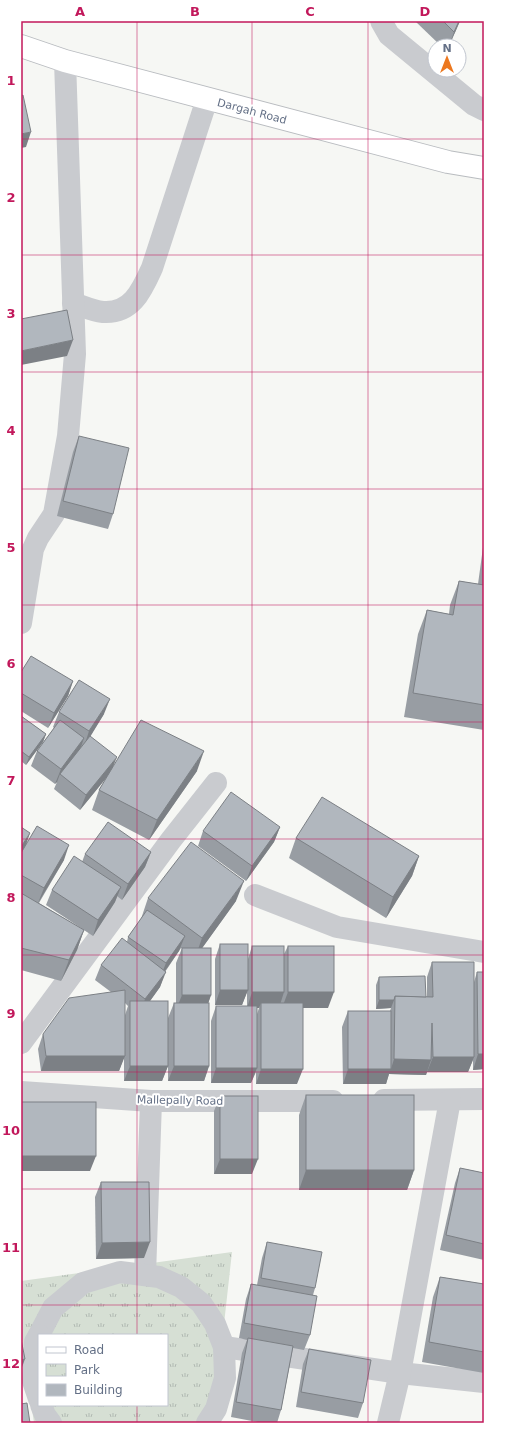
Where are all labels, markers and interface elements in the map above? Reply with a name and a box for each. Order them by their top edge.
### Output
text: A [75,4,85,19]
text: B [190,4,200,19]
text: C [305,4,315,19]
text: D [420,4,431,19]
north arrow [427,38,467,78]
text: N [442,42,452,55]
text: 1 [6,73,16,88]
street label: Dargah Road [216,96,288,127]
text: 2 [6,190,16,205]
text: 3 [6,306,16,321]
text: 4 [6,423,16,438]
text: 5 [6,540,16,555]
text: 6 [6,656,16,671]
text: 7 [6,773,16,788]
text: 8 [6,890,16,905]
text: 9 [6,1006,16,1021]
street label: Mallepally Road [137,1093,223,1108]
text: 10 [2,1123,20,1138]
text: 11 [2,1240,20,1255]
legend [38,1334,168,1406]
text: Road [74,1343,104,1357]
text: 12 [2,1356,20,1371]
text: Park [74,1363,100,1377]
text: Building [74,1383,123,1397]

